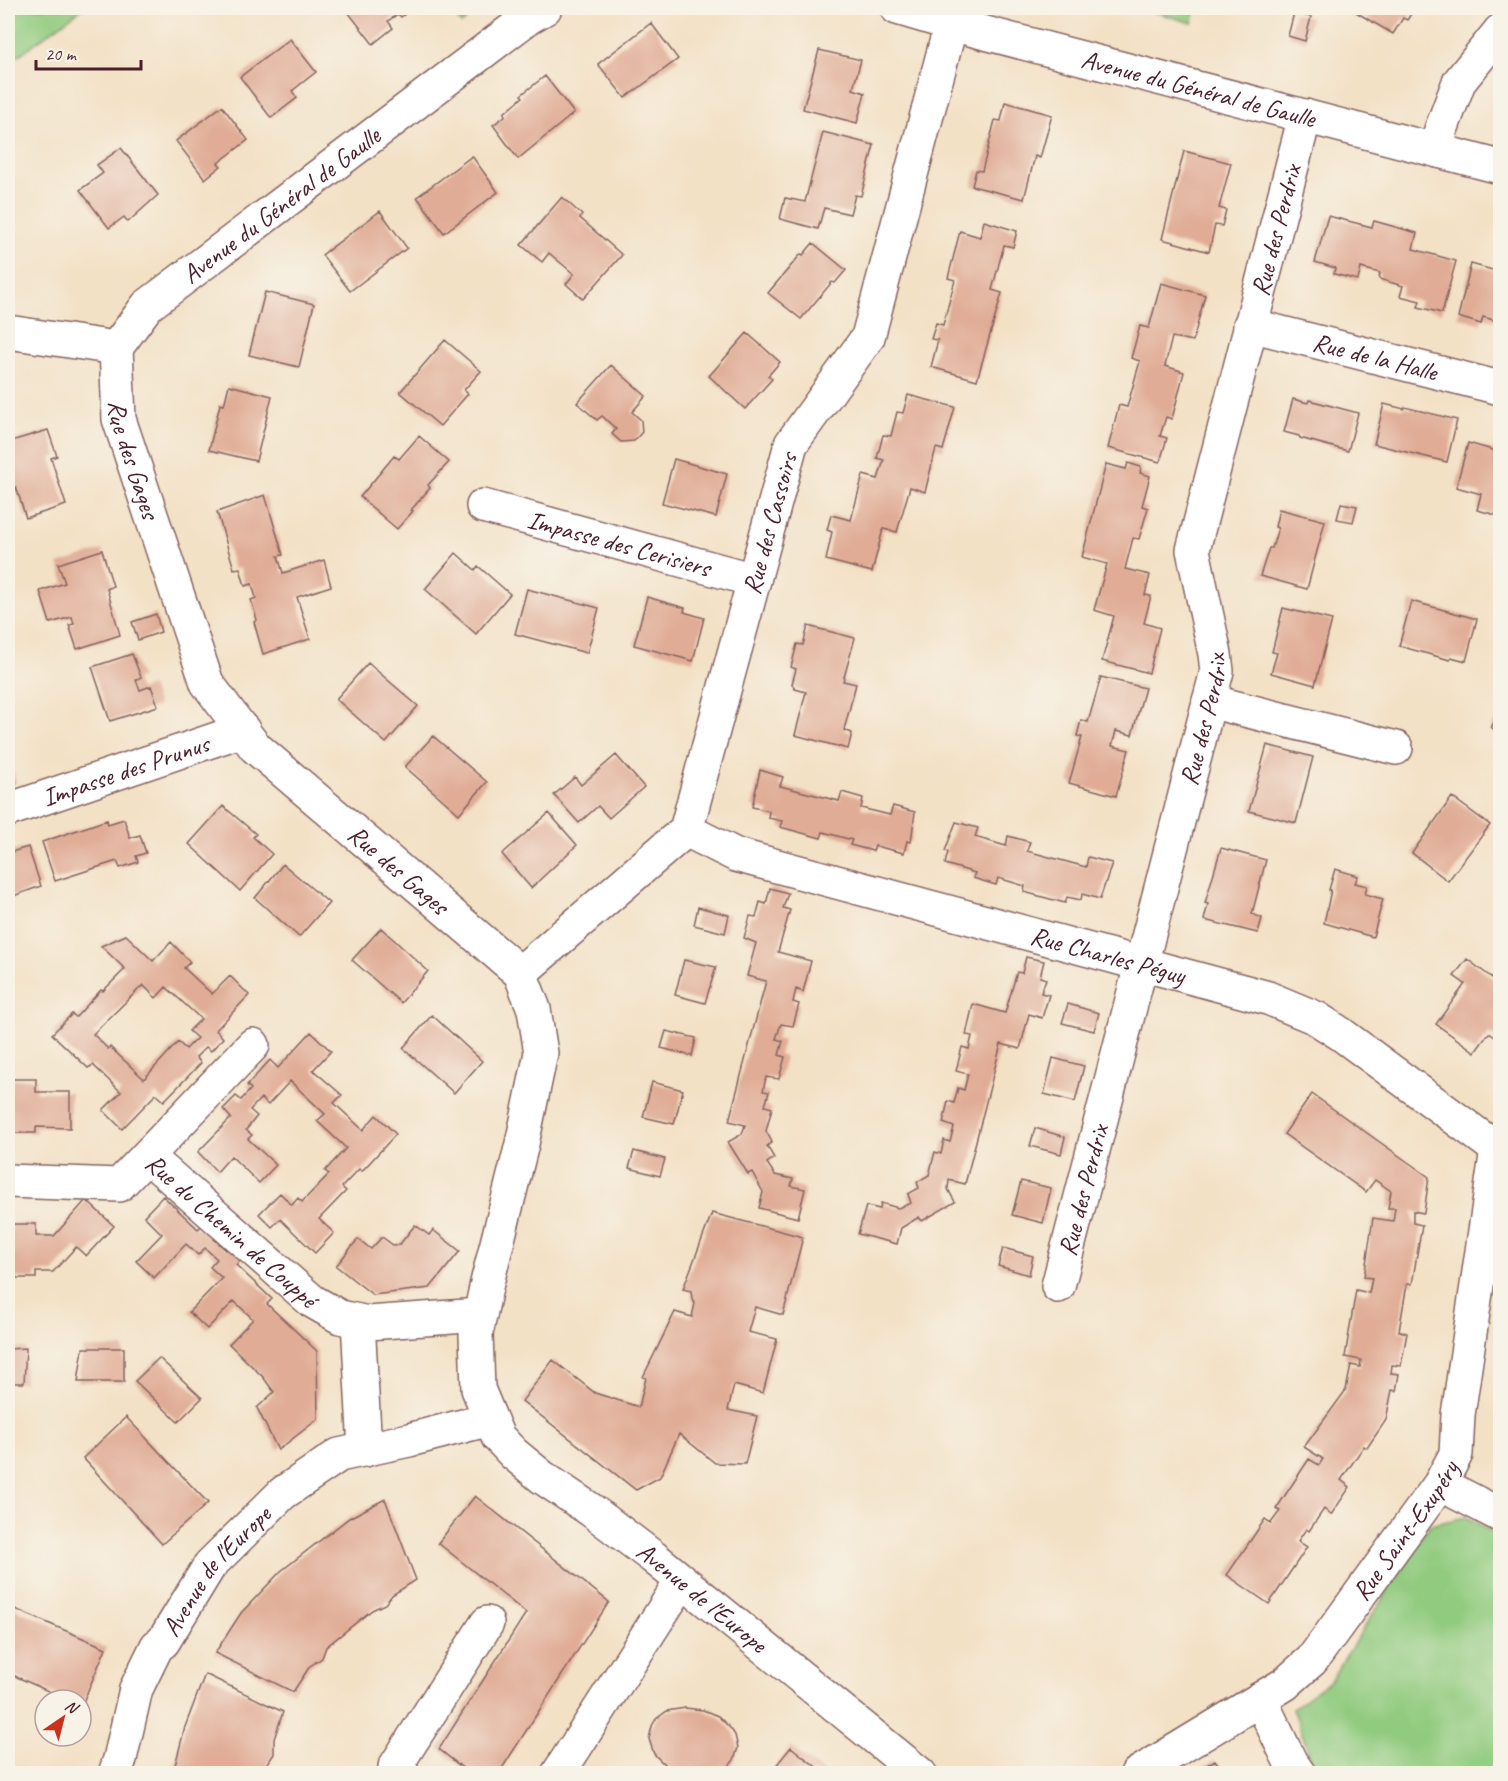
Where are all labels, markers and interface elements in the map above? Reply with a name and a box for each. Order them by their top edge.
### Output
scale bar [36,33,141,71]
text: 20 m [45,43,78,65]
street label: Avenue du Général de Gaulle [1078,43,1320,136]
street label: Avenue du Général de Gaulle [175,119,388,291]
street label: Rue des Perdrix [1243,159,1309,299]
street label: Rue de la Halle [1309,325,1442,389]
street label: Rue des Gages [101,400,168,525]
street label: Rue des Cassoirs [735,447,805,598]
street label: Impasse des Cerisiers [524,503,716,585]
street label: Rue des Perdrix [1172,650,1235,789]
street label: Impasse des Prunus [38,726,215,814]
street label: Rue des Gages [341,818,457,923]
street label: Rue Charles Péguy [1027,919,1191,993]
street label: Rue des Perdrix [1050,1119,1117,1259]
street label: Rue du Chemin de Couppé [139,1146,327,1317]
street label: Rue Saint-Exupéry [1345,1454,1467,1607]
street label: Avenue de l'Europe [155,1497,279,1642]
street label: Avenue de l'Europe [630,1534,775,1661]
north arrow [33,1688,93,1748]
text: N [61,1695,83,1719]

